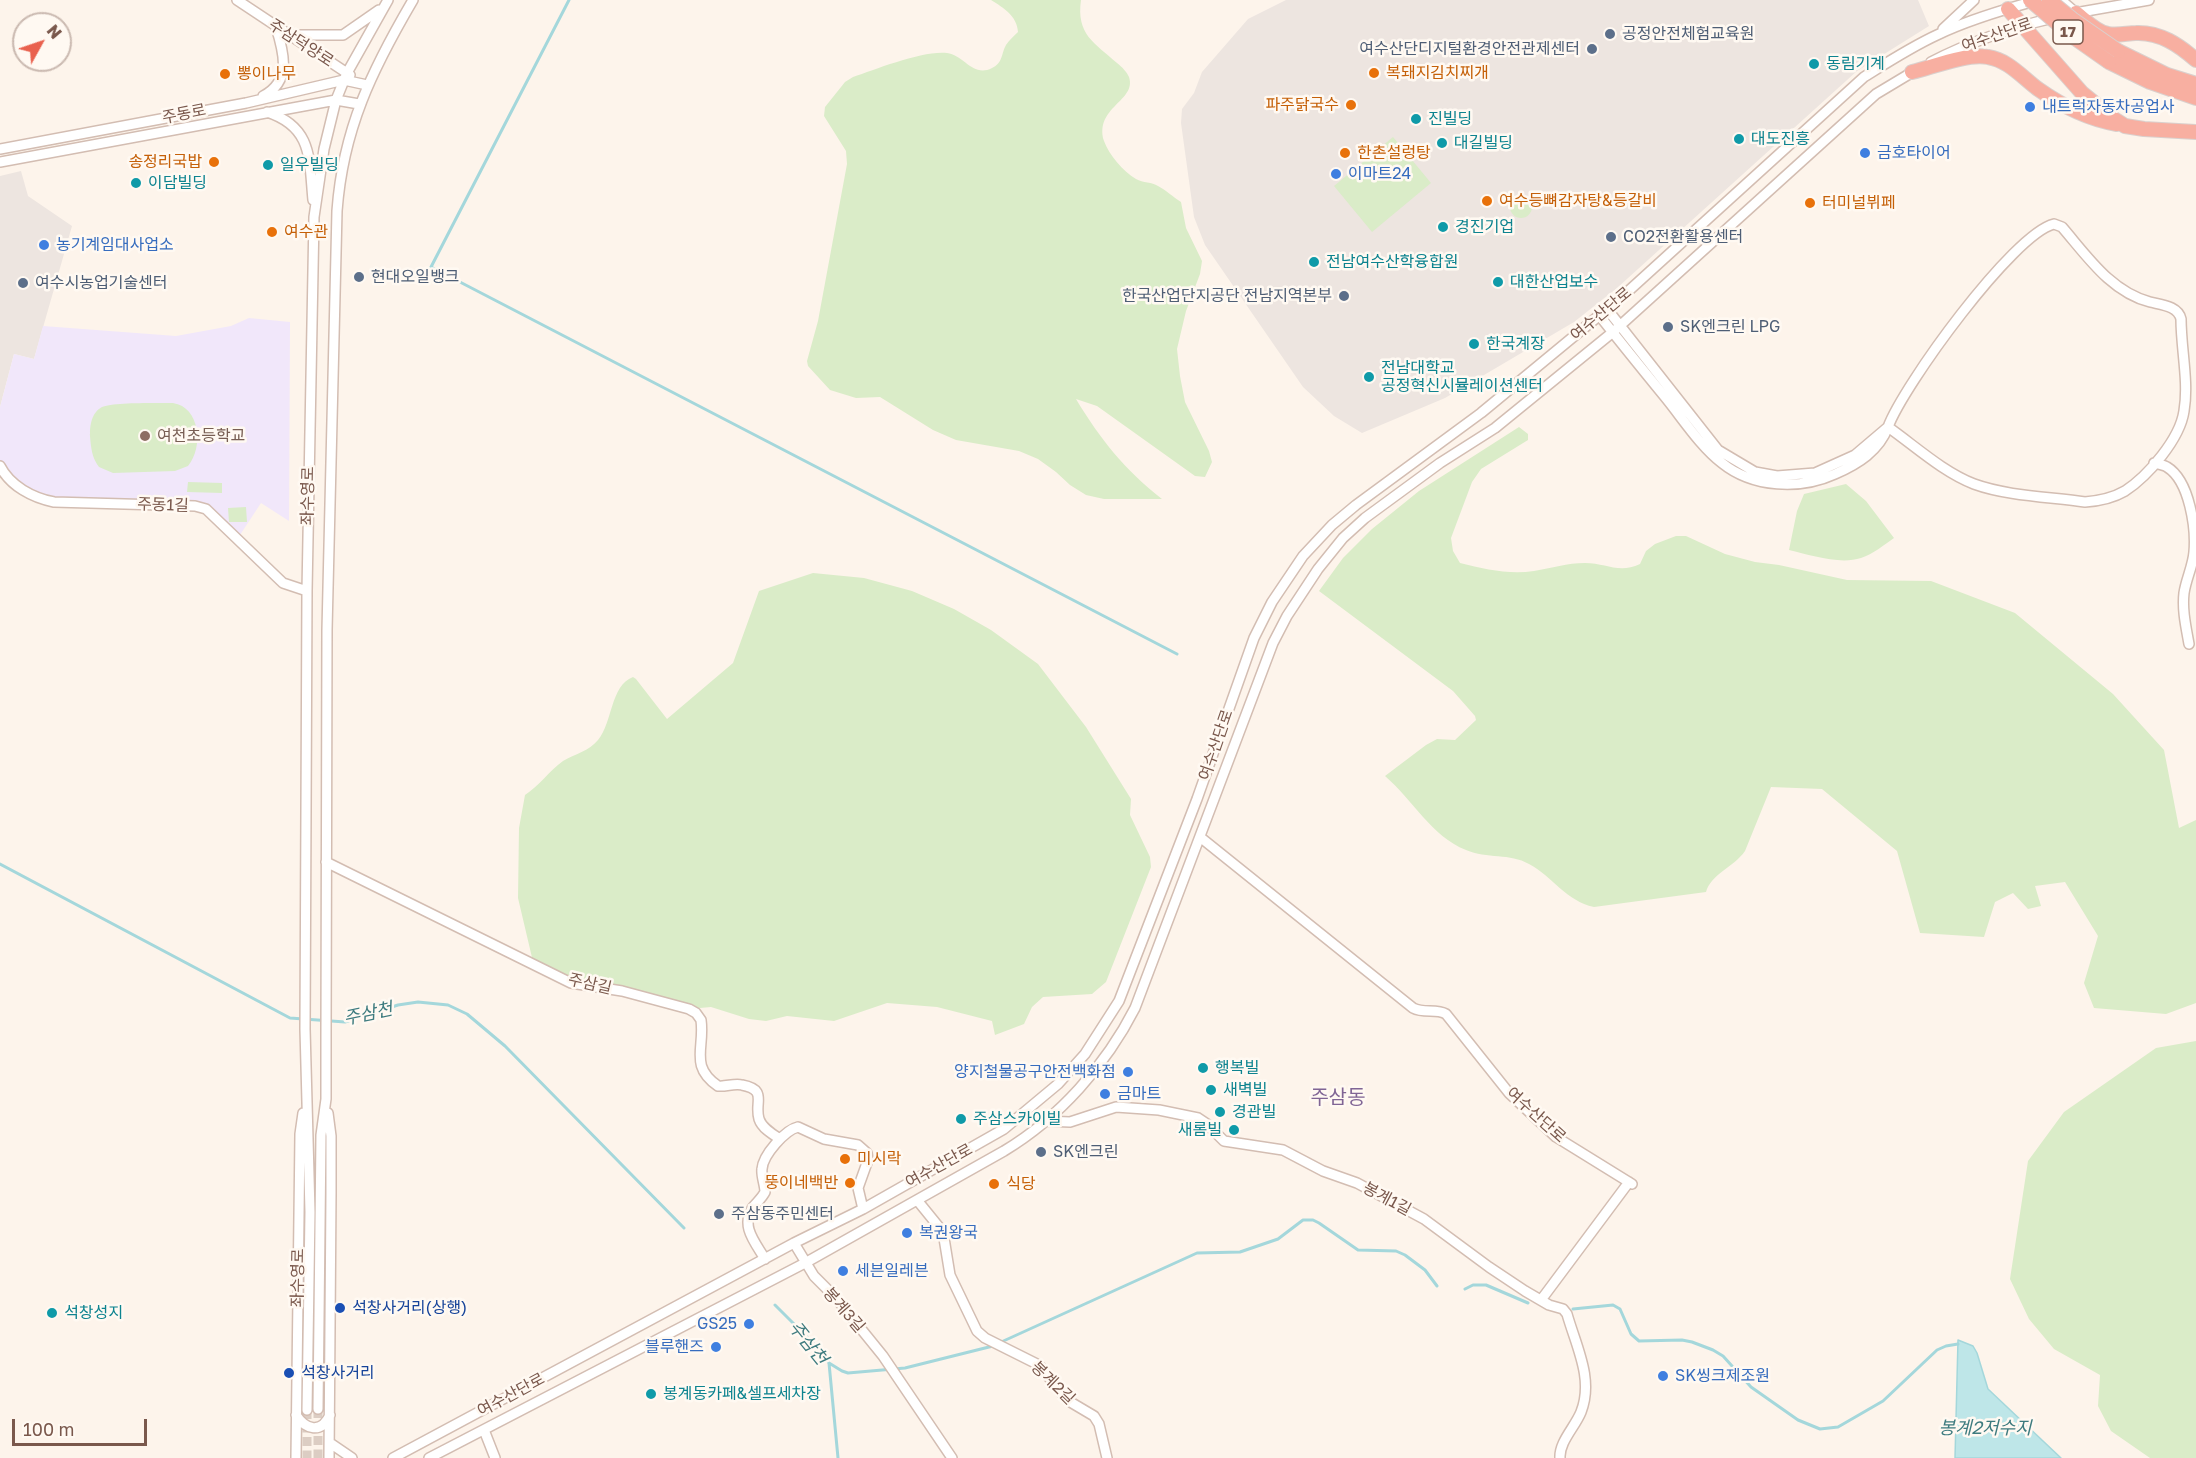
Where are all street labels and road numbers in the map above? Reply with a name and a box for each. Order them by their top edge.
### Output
street label: 여수산단로 [1959,14,2035,56]
street label: 주삼덕양로 [265,15,337,71]
road number: 17 [2053,20,2083,44]
street label: 주동로 [160,100,208,128]
street label: 여수산단로 [1567,283,1635,345]
street label: 좌수영로 [298,466,318,526]
street label: 주동1길 [137,494,189,516]
street label: 여수산단로 [1195,707,1237,783]
street label: 주삼길 [566,970,614,998]
street label: 여수산단로 [1502,1083,1570,1147]
street label: 여수산단로 [902,1140,976,1192]
street label: 봉계1길 [1360,1178,1414,1220]
street label: 좌수영로 [288,1248,308,1308]
street label: 봉계3길 [819,1284,869,1336]
street label: 봉계2길 [1027,1358,1079,1408]
street label: 여수산단로 [474,1369,548,1421]

